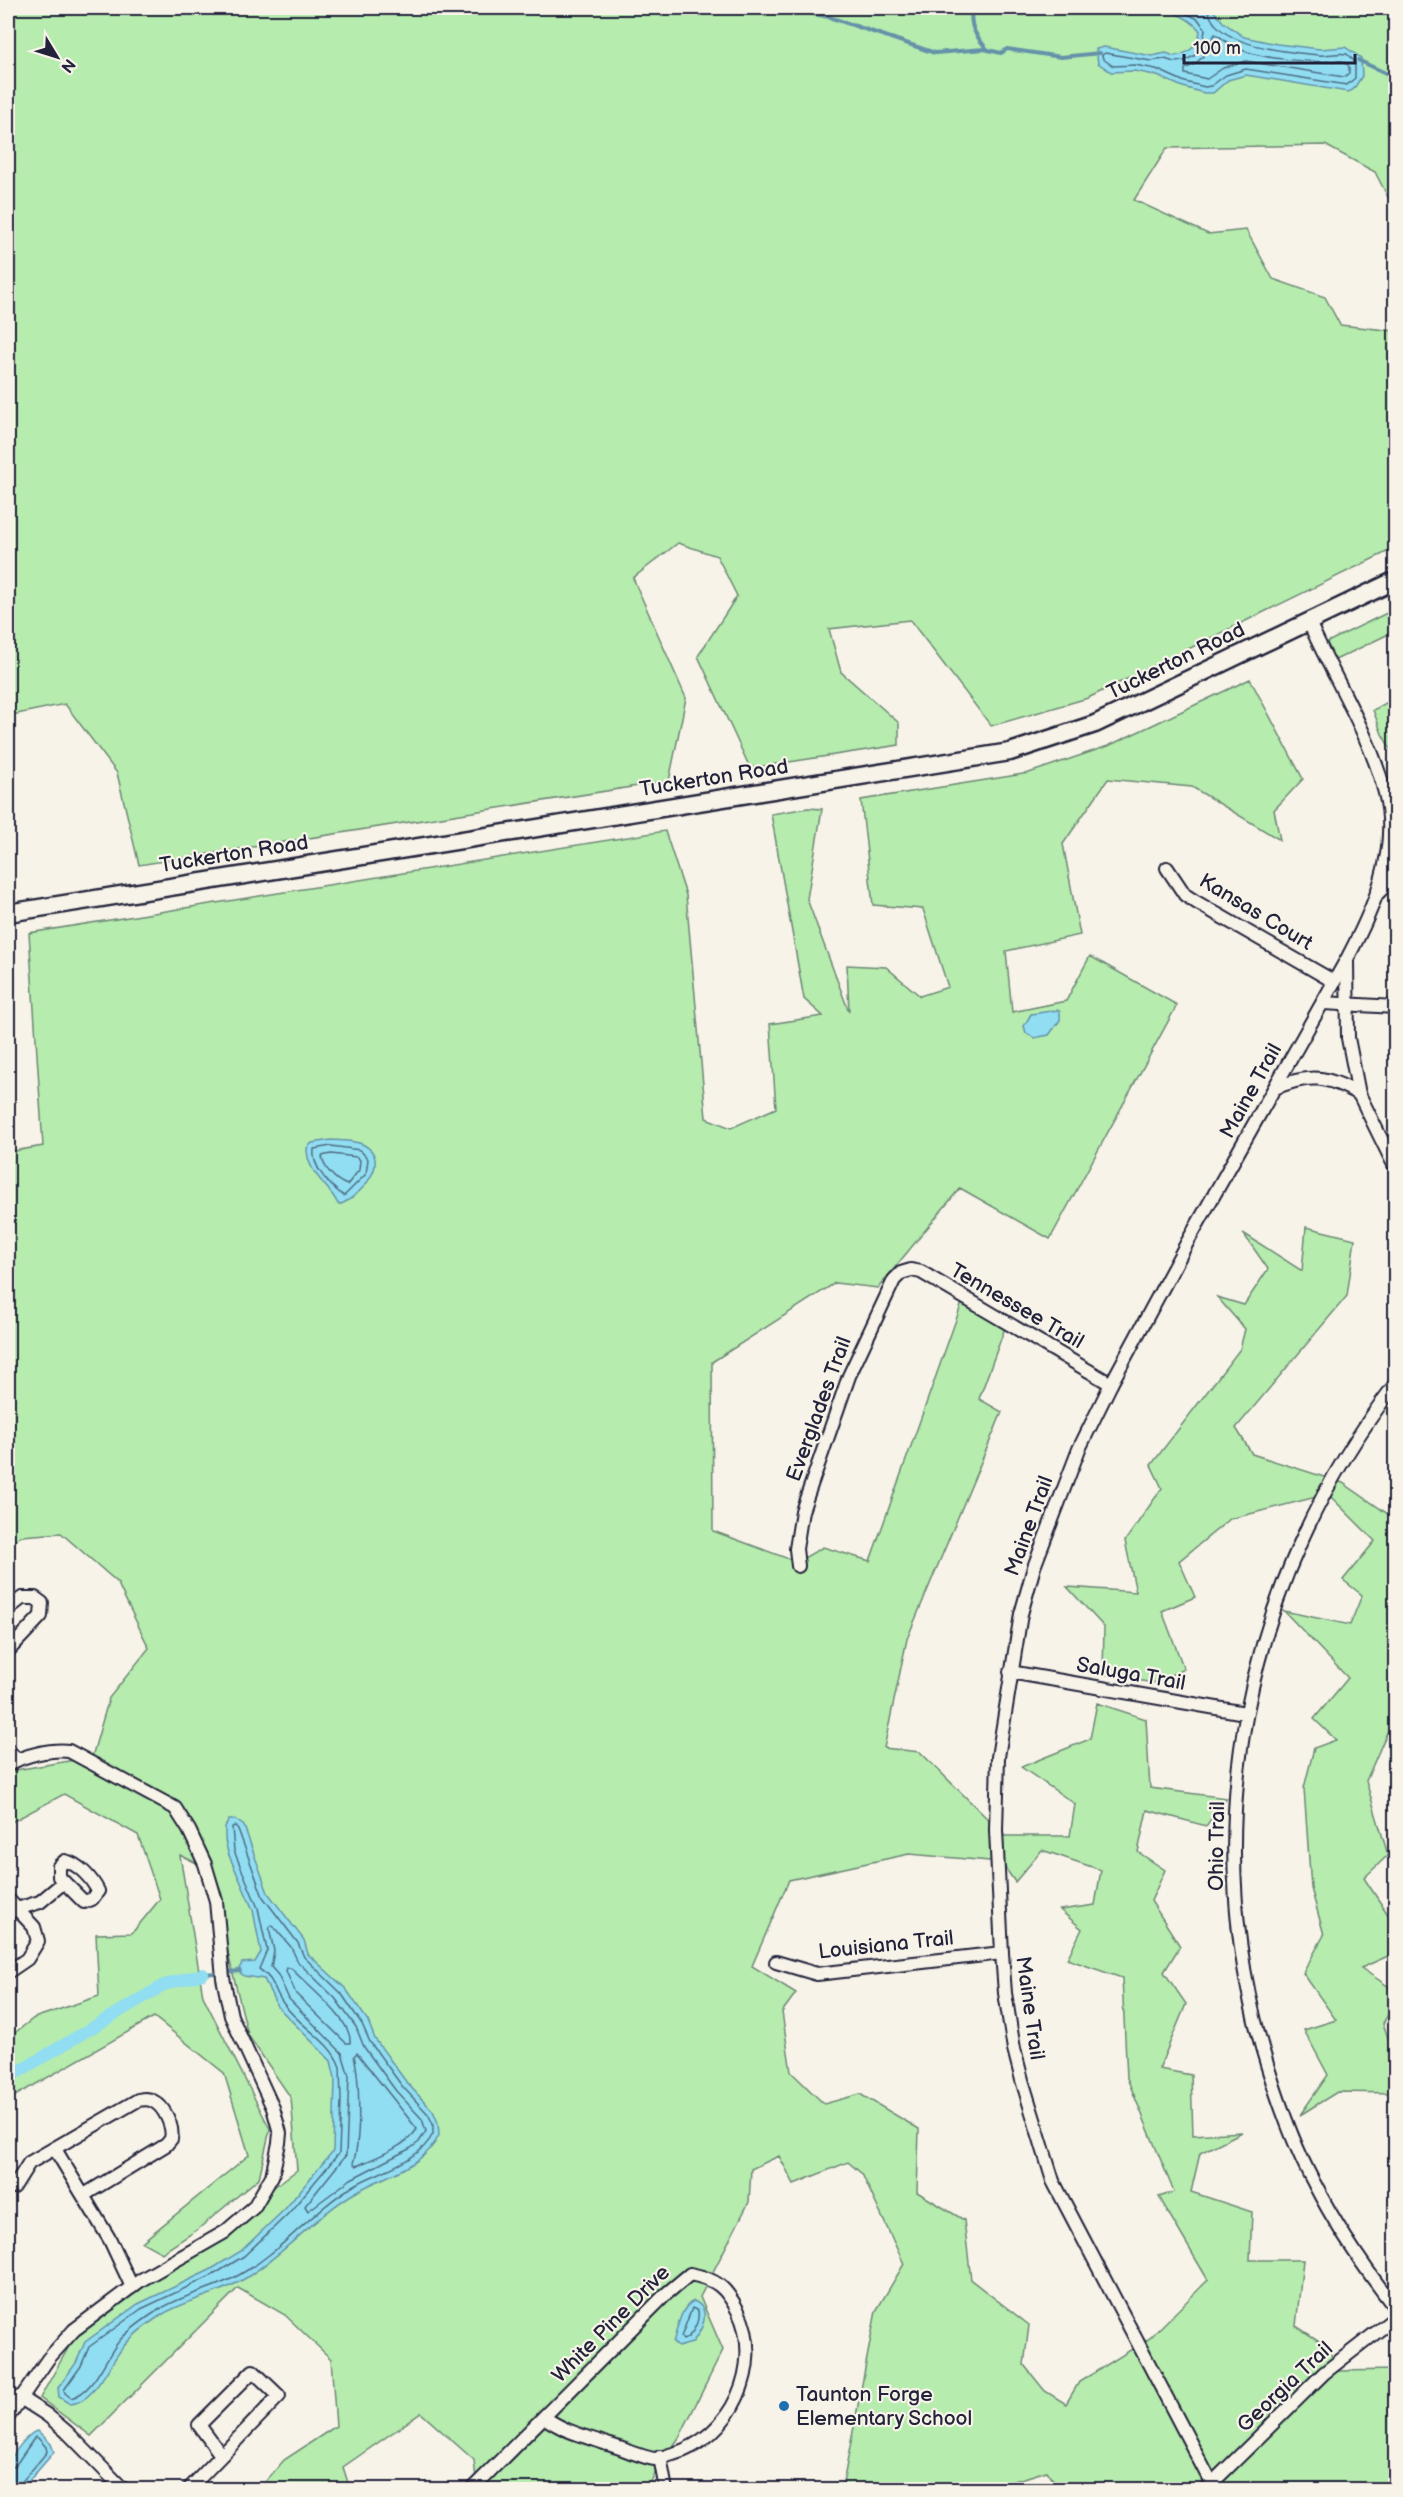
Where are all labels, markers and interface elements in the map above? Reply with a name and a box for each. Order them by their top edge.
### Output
north arrow [27,27,87,87]
scale bar [1184,27,1355,65]
text: 100 m [1193,38,1241,59]
text: N [56,55,79,76]
street label: Tuckerton Road [1103,617,1249,705]
street label: Tuckerton Road [638,754,790,802]
street label: Tuckerton Road [158,830,310,878]
street label: Kansas Court [1195,868,1318,956]
street label: Maine Trail [1215,1039,1287,1143]
street label: Tennessee Trail [946,1258,1088,1354]
street label: Everglades Trail [781,1333,857,1485]
street label: Maine Trail [999,1473,1059,1579]
street label: Saluga Trail [1075,1652,1187,1696]
street label: Ohio Trail [1204,1801,1230,1891]
street label: Louisiana Trail [817,1925,955,1965]
street label: Maine Trail [1010,1955,1050,2061]
street label: White Pine Drive [547,2260,675,2388]
street label: Georgia Trail [1232,2336,1338,2438]
place label: Taunton Forge Elementary School [796,2382,972,2431]
marker: Taunton Forge Elementary School [777,2399,791,2413]

